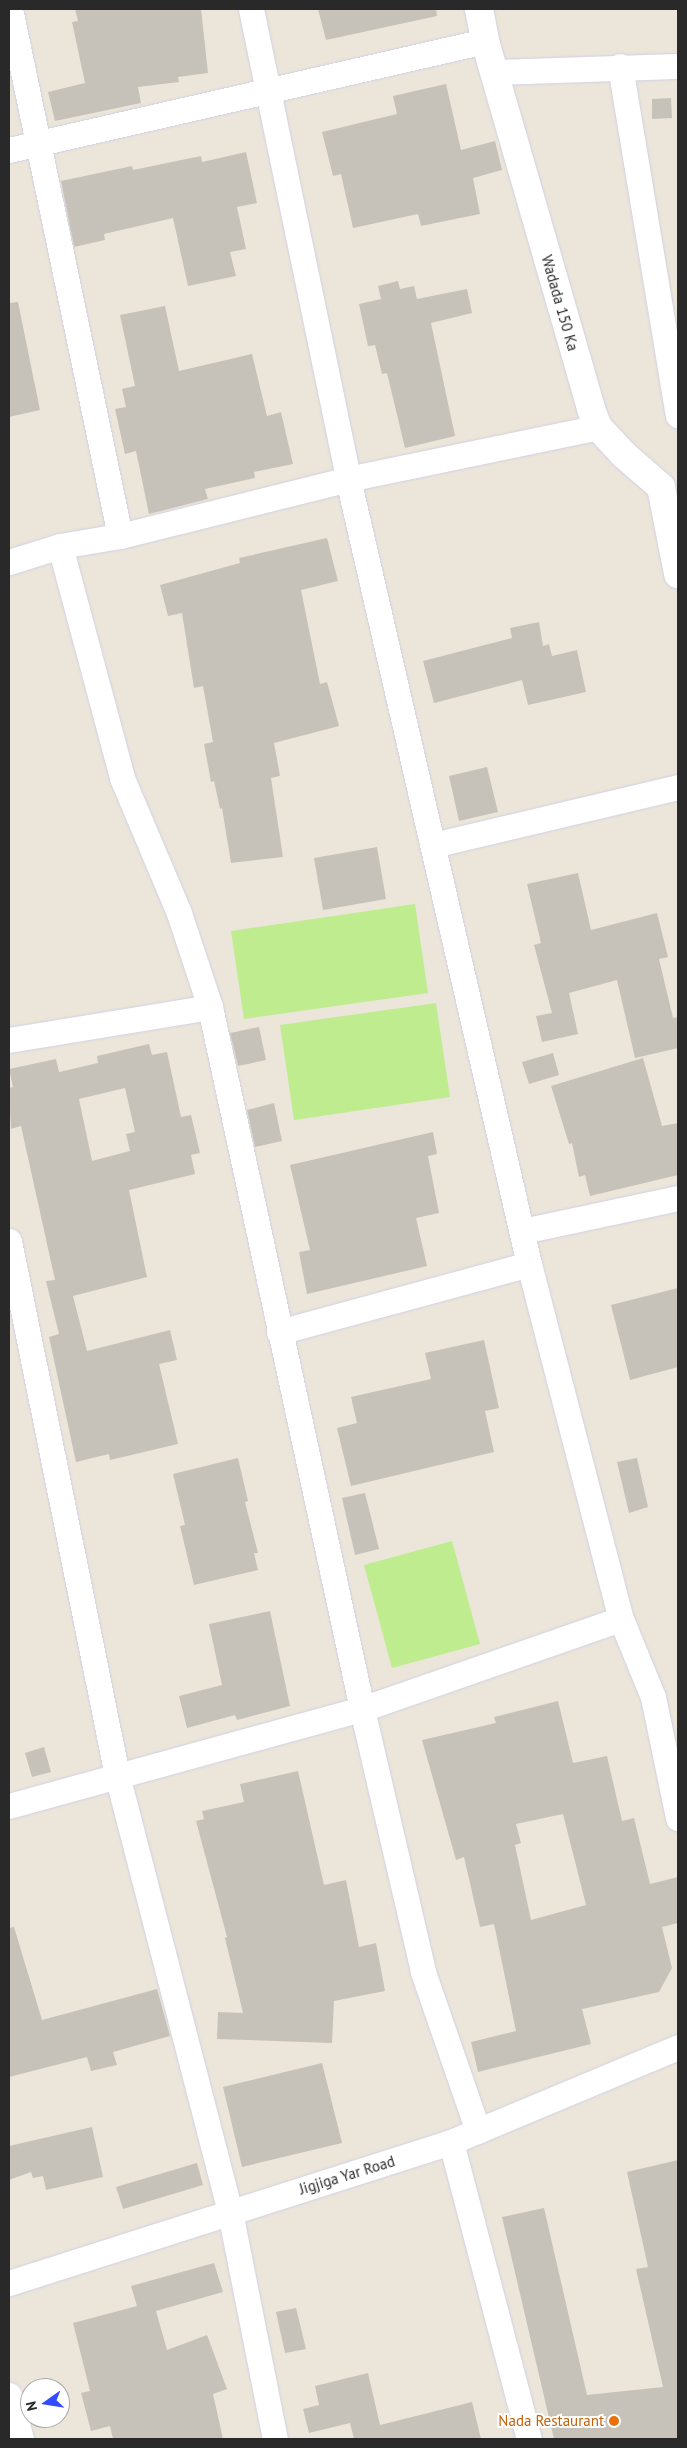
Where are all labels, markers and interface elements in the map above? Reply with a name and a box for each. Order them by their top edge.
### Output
street label: Wadada 150 Ka [538,253,582,353]
street label: Jigjiga Yar Road [297,2152,397,2198]
north arrow [20,2378,70,2428]
text: N [22,2400,41,2413]
place label: Nada Restaurant [498,2412,604,2430]
marker: Nada Restaurant [608,2415,620,2427]

